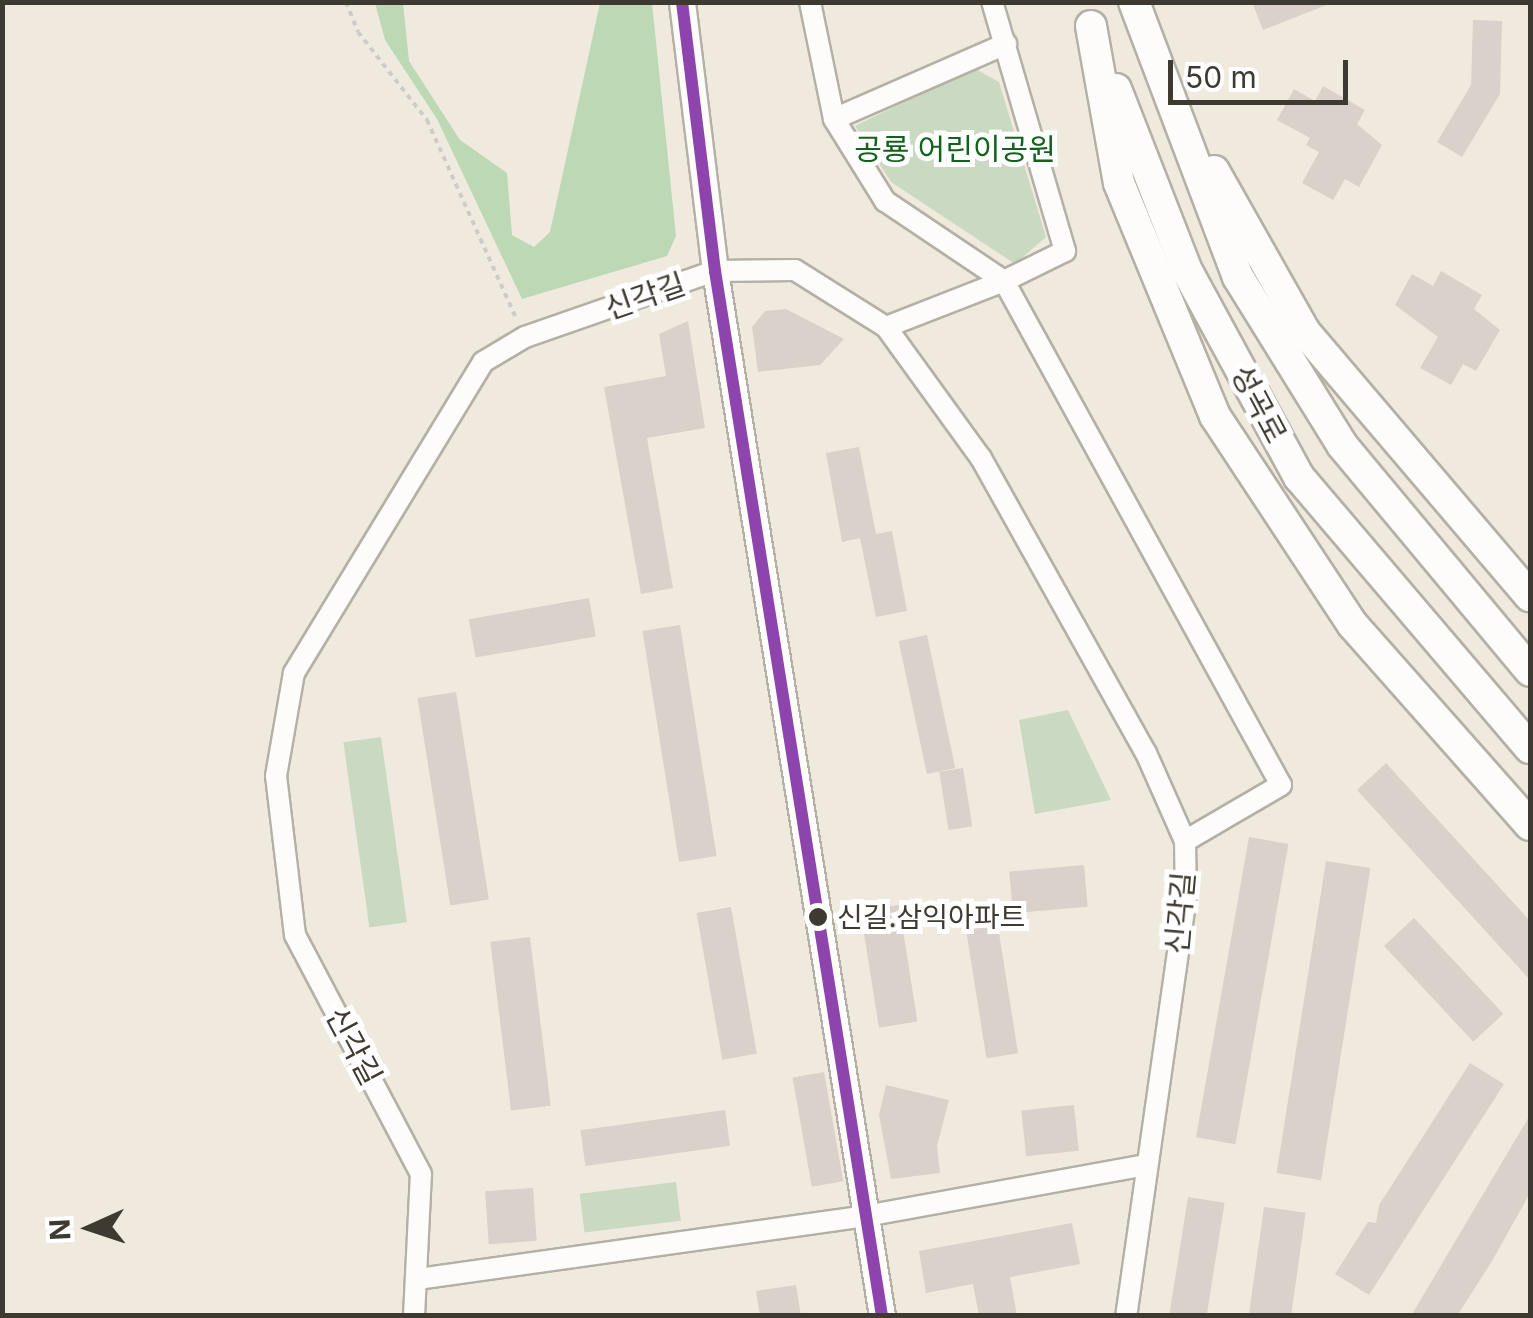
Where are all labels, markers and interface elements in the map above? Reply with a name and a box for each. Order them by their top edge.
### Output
scale bar [1173,40,1353,102]
text: 50 m [1185,59,1257,95]
park label: 공룡 어린이공원 [854,131,1056,167]
street label: 신각길 [600,266,690,326]
street label: 성곡로 [1224,359,1294,449]
street label: 신각길 [1158,870,1202,956]
place label: 신길.삼익아파트 [837,900,1025,934]
marker: 신길.삼익아파트 [808,907,828,927]
street label: 신각길 [319,1001,389,1091]
north arrow [40,1178,140,1278]
text: N [43,1218,78,1241]

